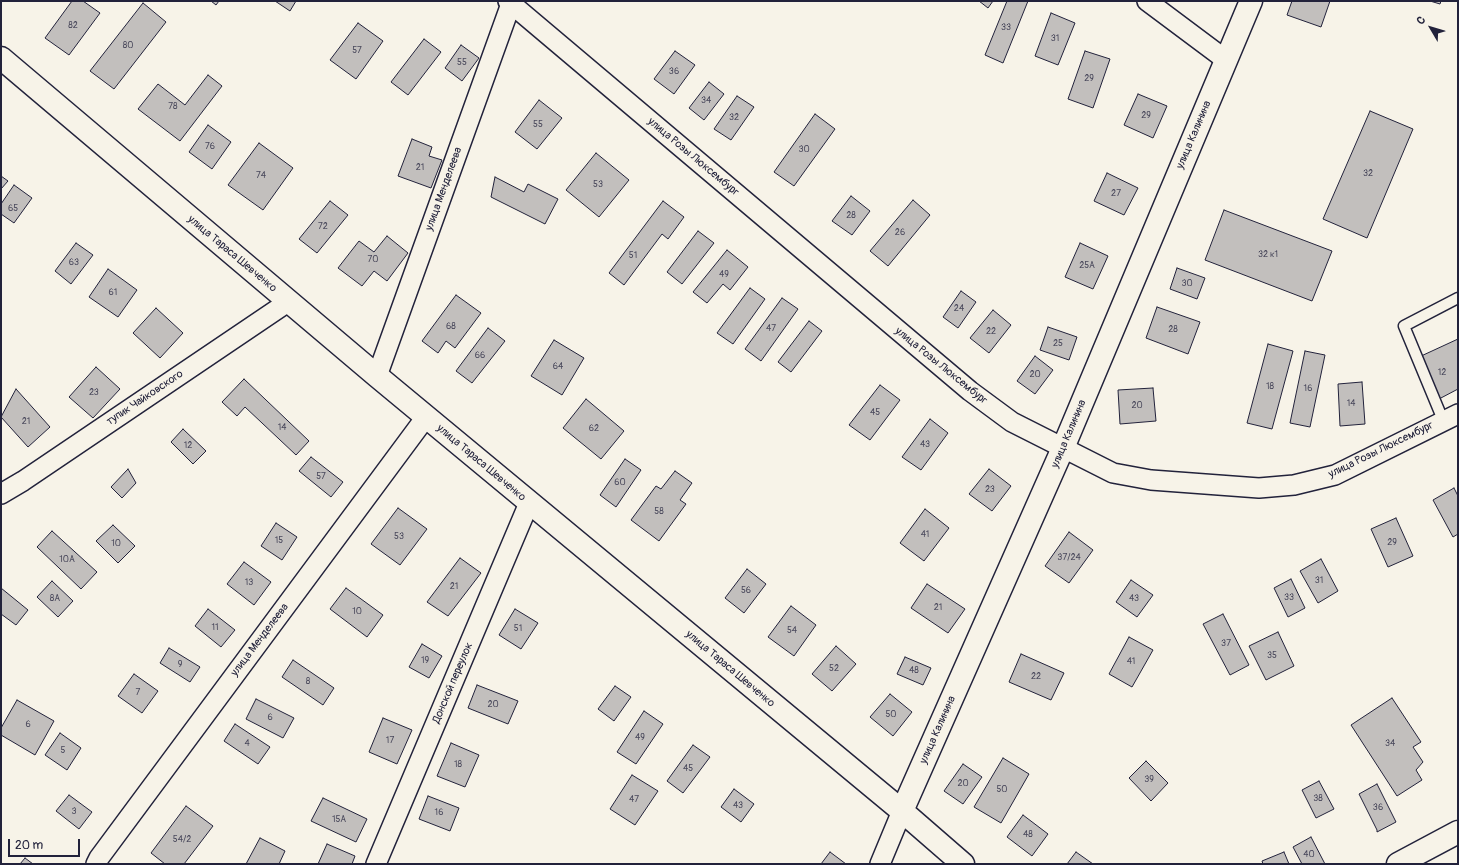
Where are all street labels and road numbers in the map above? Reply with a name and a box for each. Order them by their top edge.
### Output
street label: улица Калинина [1174,99,1214,171]
street label: улица Розы Люксембург [645,115,741,199]
street label: улица Менделеева [423,145,465,233]
street label: улица Тараса Шевченко [185,213,279,295]
street label: улица Розы Люксембург [892,325,990,407]
street label: тупик Чайковского [104,367,186,429]
street label: улица Калинина [1049,398,1089,470]
street label: улица Розы Люксембург [1326,419,1436,481]
street label: улица Тараса Шевченко [434,422,528,504]
street label: улица Менделеева [228,601,292,679]
street label: улица Тараса Шевченко [683,628,777,710]
street label: Донской переулок [430,641,476,725]
street label: улица Калинина [917,694,959,766]

